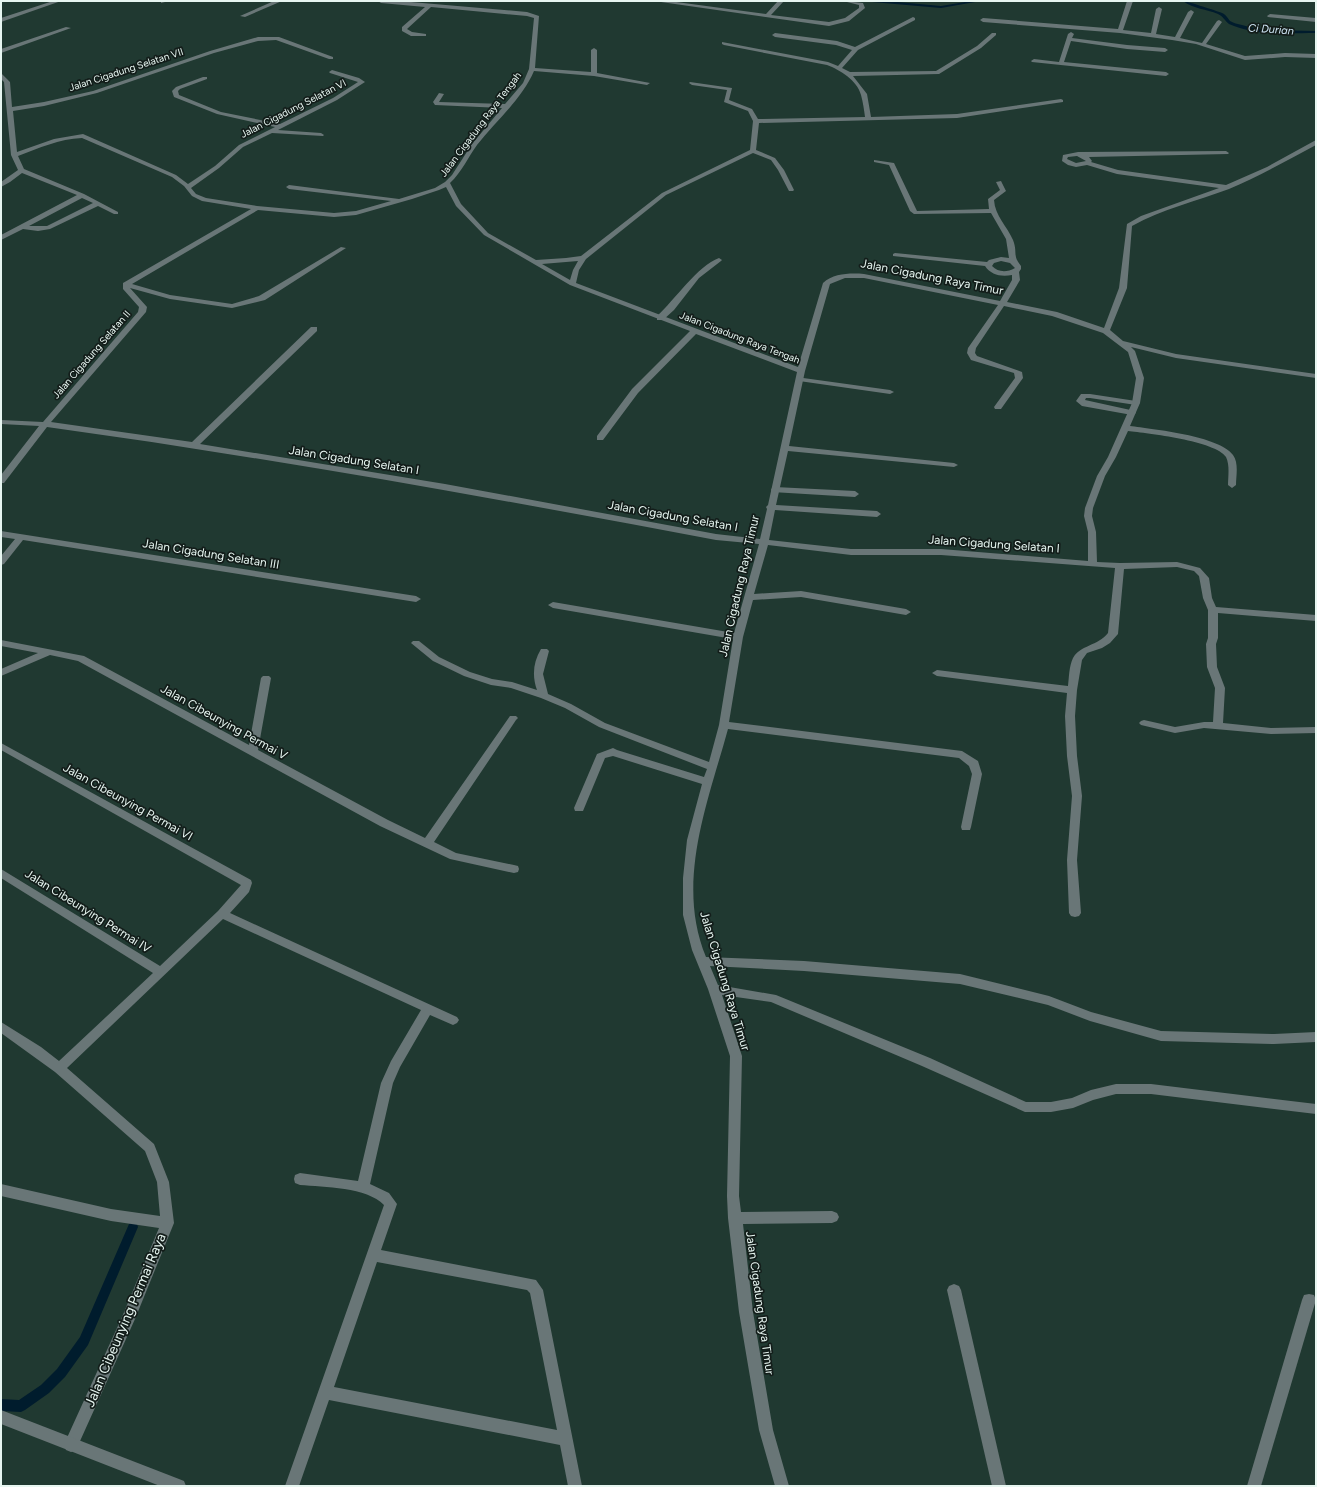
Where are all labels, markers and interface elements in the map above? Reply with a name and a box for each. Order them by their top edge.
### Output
water label: Ci Durian [1248,21,1294,38]
street label: Jalan Cigadung Selatan VII [67,45,185,94]
street label: Jalan Cigadung Raya Tengah [437,69,524,179]
street label: Jalan Cigadung Selatan VI [238,76,348,141]
street label: Jalan Cigadung Raya Timur [860,256,1004,298]
street label: Jalan Cigadung Selatan II [50,308,133,401]
street label: Jalan Cigadung Raya Tengah [678,308,802,367]
street label: Jalan Cigadung Selatan I [288,443,420,477]
street label: Jalan Cigadung Selatan I [607,498,739,534]
street label: Jalan Cigadung Raya Timur [716,514,762,658]
street label: Jalan Cigadung Selatan I [928,532,1060,556]
street label: Jalan Cigadung Selatan III [142,536,280,572]
street label: Jalan Cibeunying Permai V [158,681,290,763]
street label: Jalan Cibeunying Permai VI [61,761,195,843]
street label: Jalan Cibeunying Permai IV [22,866,154,956]
street label: Jalan Cigadung Raya Timur [697,910,753,1052]
street label: Jalan Cigadung Raya Timur [743,1230,777,1376]
street label: Jalan Cibeunying Permai Raya [81,1231,170,1410]

